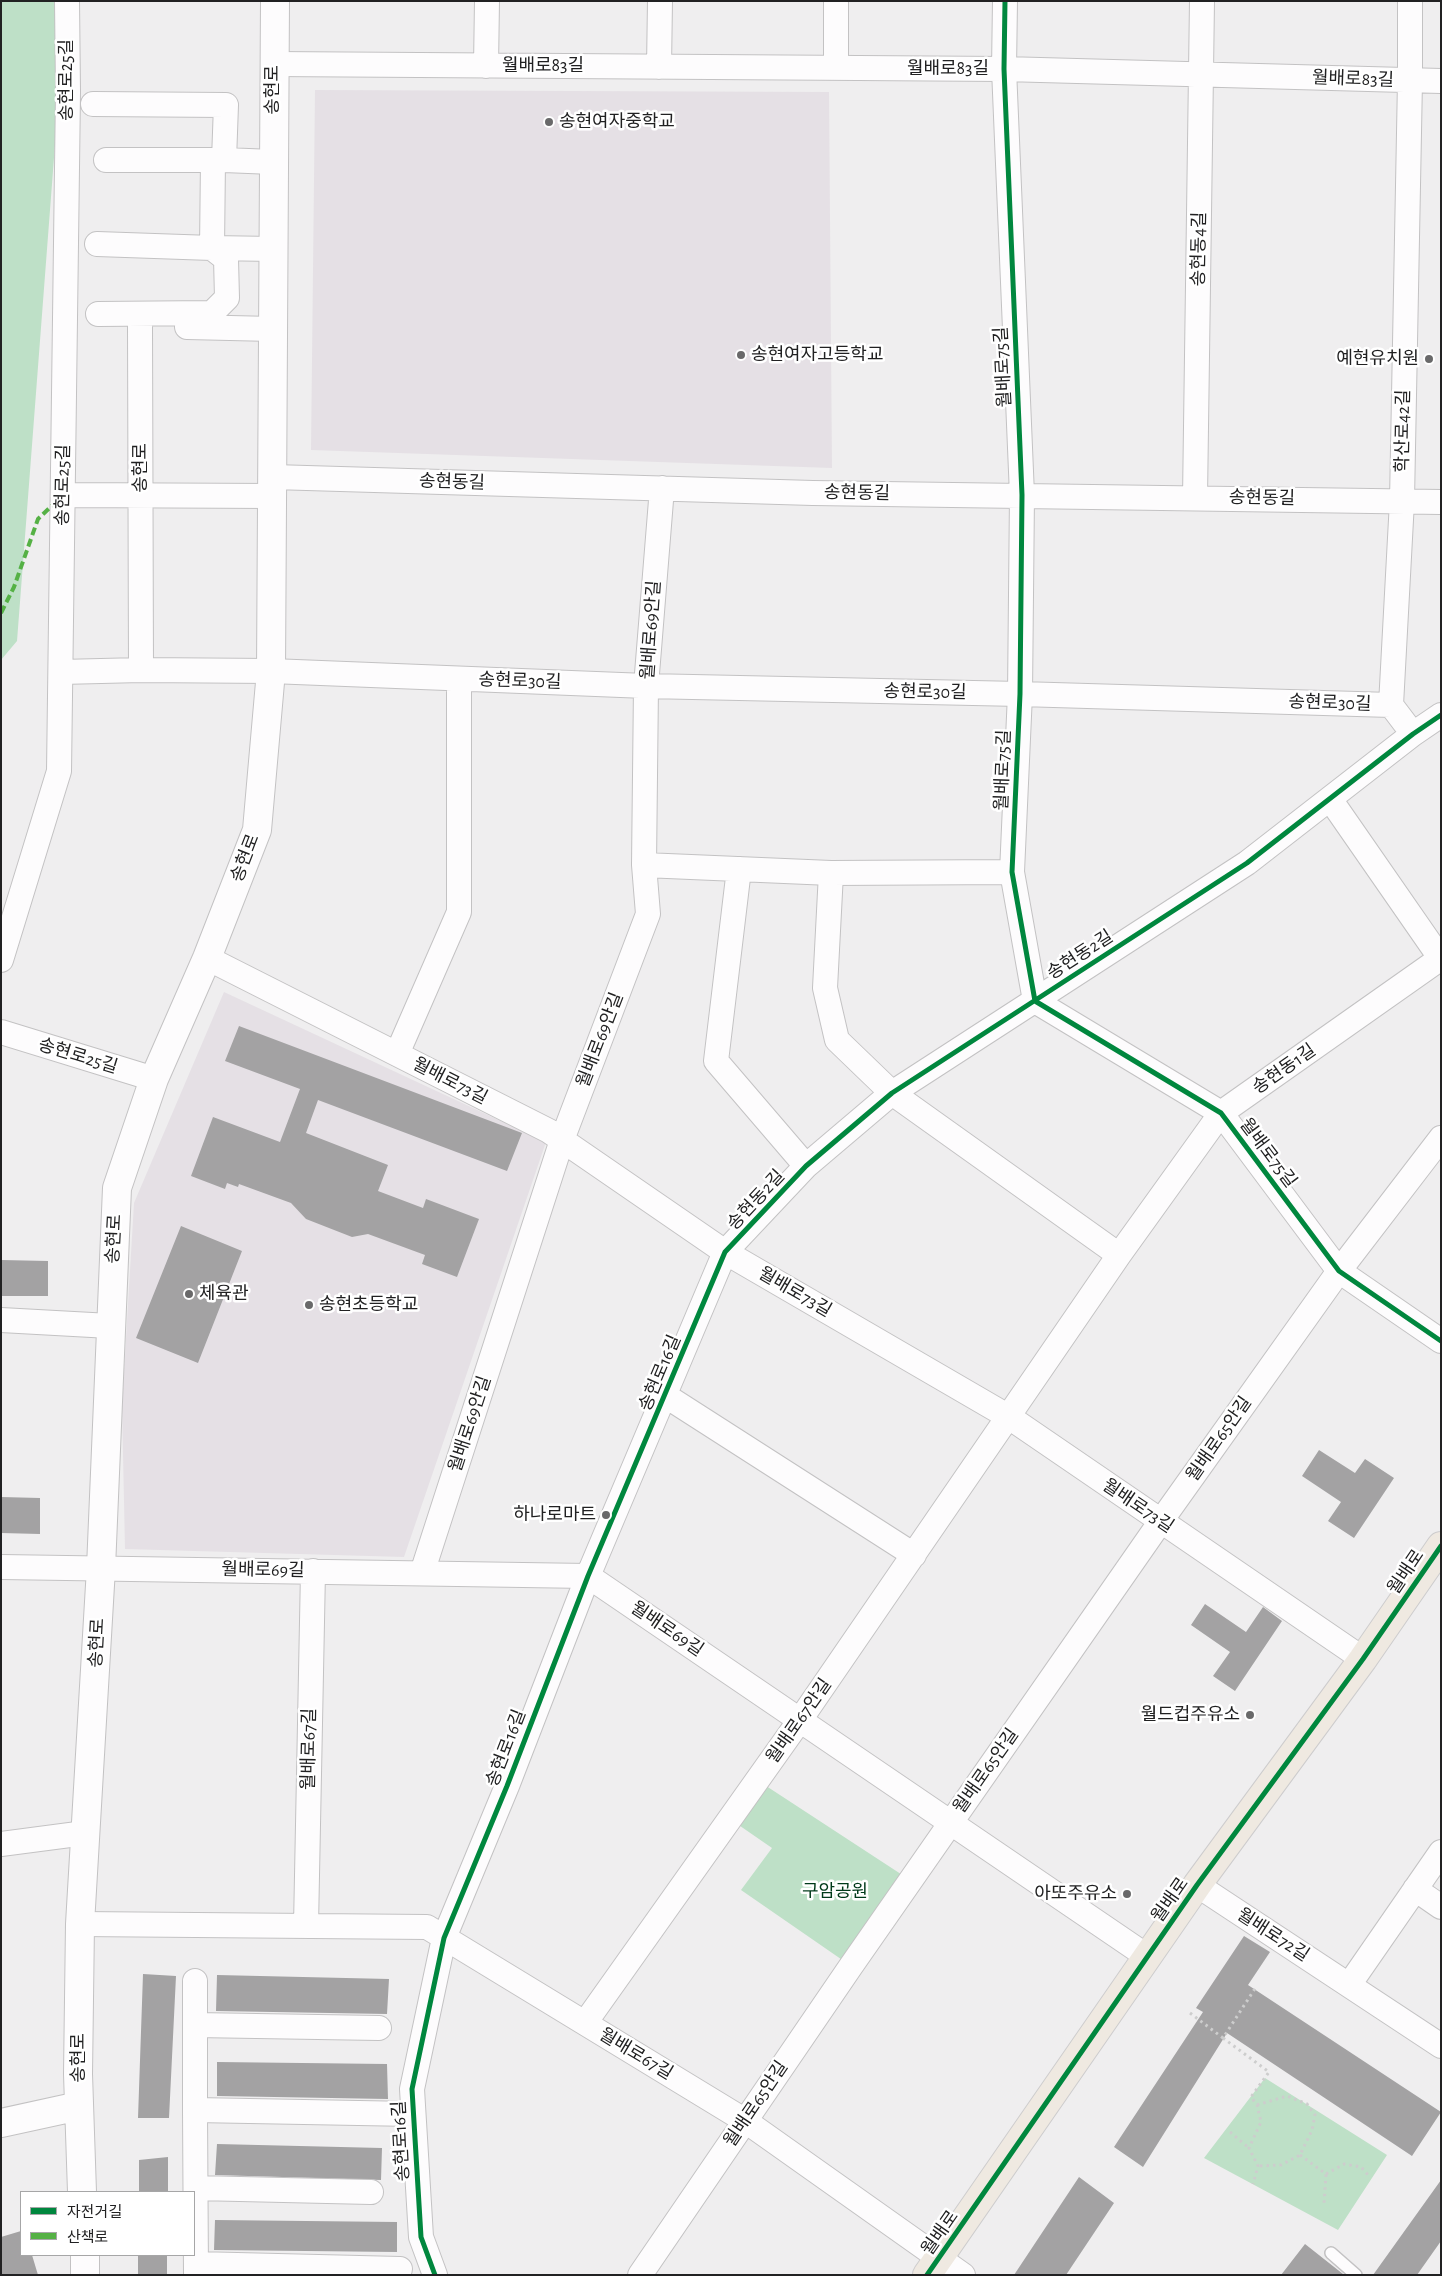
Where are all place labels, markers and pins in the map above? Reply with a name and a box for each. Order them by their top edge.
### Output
place label: 송현여자중학교 [559,111,675,133]
marker: 송현여자중학교 [543,116,555,128]
place label: 송현여자고등학교 [751,344,883,366]
place label: 예현유치원 [1336,348,1419,370]
marker: 송현여자고등학교 [735,349,747,361]
marker: 예현유치원 [1423,353,1435,365]
place label: 체육관 [199,1283,249,1305]
marker: 체육관 [183,1288,195,1300]
place label: 송현초등학교 [319,1294,418,1316]
marker: 송현초등학교 [303,1299,315,1311]
place label: 하나로마트 [513,1504,596,1526]
marker: 하나로마트 [600,1509,612,1521]
place label: 월드컵주유소 [1141,1704,1240,1726]
marker: 월드컵주유소 [1244,1709,1256,1721]
place label: 아또주유소 [1034,1883,1117,1905]
marker: 아또주유소 [1121,1888,1133,1900]

